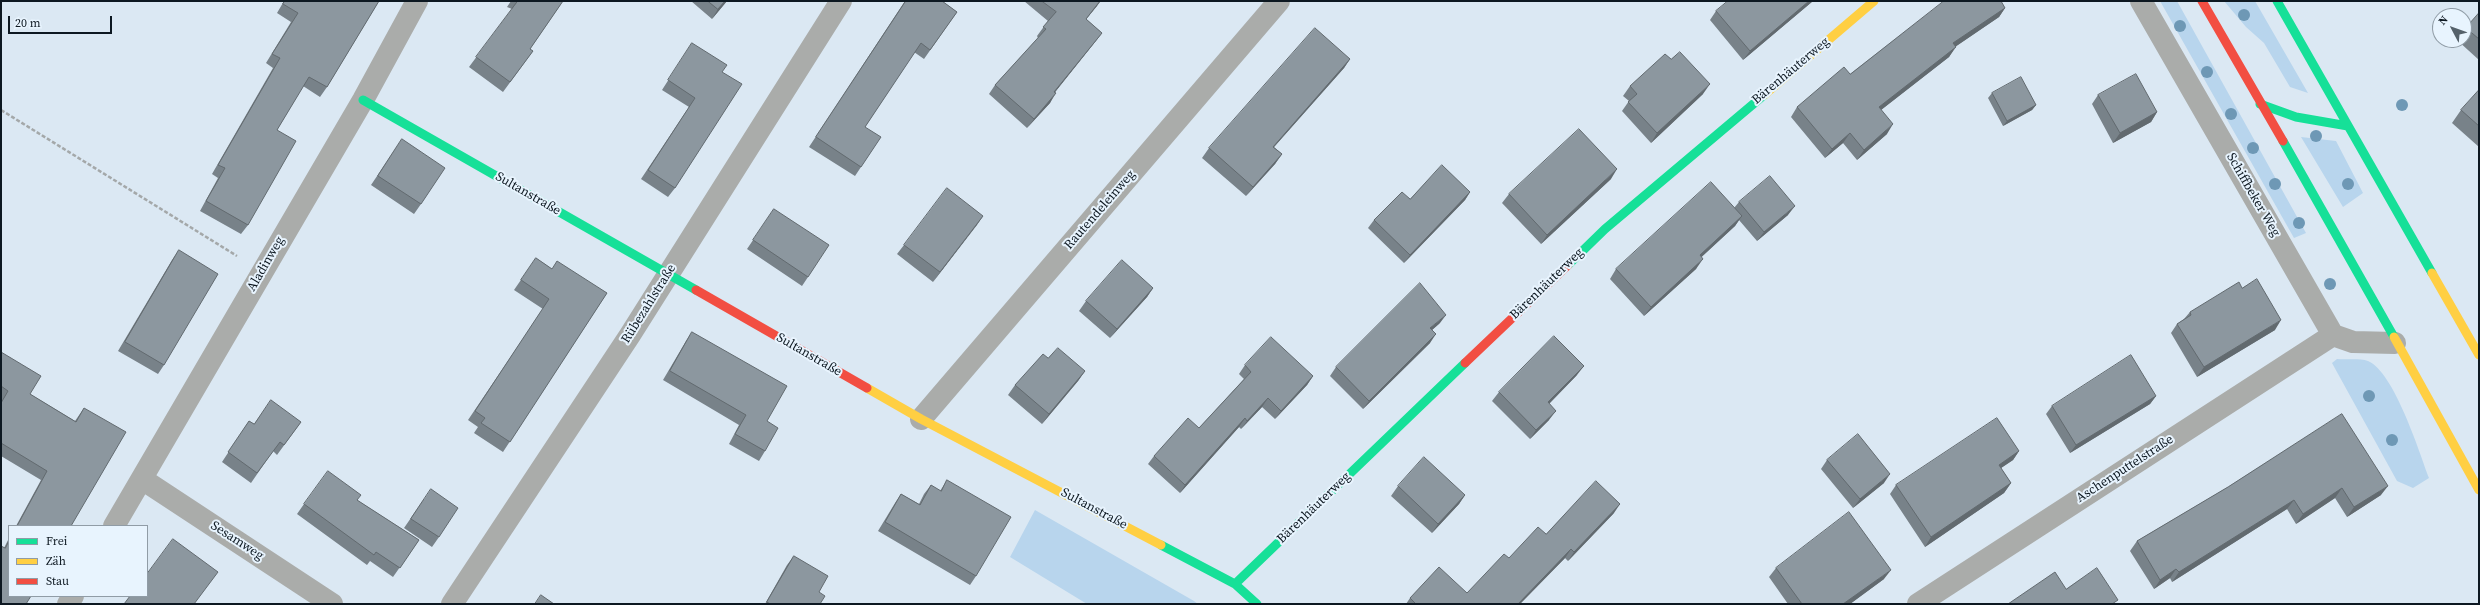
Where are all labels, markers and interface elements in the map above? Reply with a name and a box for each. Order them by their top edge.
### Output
scale bar [10,8,114,34]
north arrow [2432,8,2472,48]
text: N [2435,13,2452,28]
text: 20 m [15,15,41,31]
street label: Bärenhäuterweg [1749,34,1833,108]
street label: Schiffbeker Weg [2223,150,2283,240]
street label: Rautendeleinweg [1061,167,1139,253]
street label: Sultanstraße [493,169,563,219]
street label: Aladinweg [244,234,288,294]
street label: Bärenhäuterweg [1507,245,1587,323]
street label: Rübezahlstraße [618,262,680,346]
street label: Sultanstraße [774,330,844,380]
street label: Aschenputtelstraße [2073,432,2177,506]
street label: Bärenhäuterweg [1274,469,1354,547]
street label: Sultanstraße [1058,485,1130,533]
street label: Sesamweg [208,518,266,564]
legend [8,525,148,597]
text: Frei [46,533,67,549]
text: Zäh [46,553,66,569]
text: Stau [46,573,69,589]

